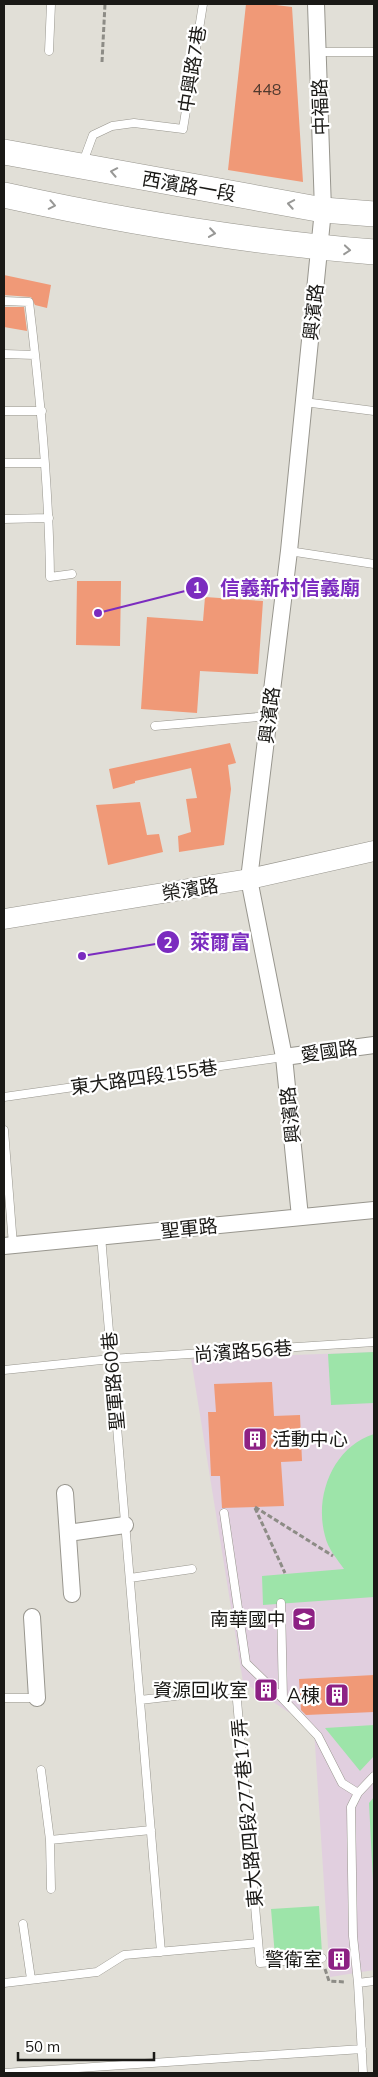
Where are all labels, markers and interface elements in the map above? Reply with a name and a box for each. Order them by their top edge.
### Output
street label: 中興路7巷 [173,24,211,114]
street label: 中福路 [307,78,333,136]
house number: 448 [253,79,281,99]
street label: 西濱路一段 [140,166,238,206]
one-way arrow [110,168,118,178]
one-way arrow [47,200,56,210]
one-way arrow [287,200,296,210]
one-way arrow [208,227,216,238]
one-way arrow [343,244,351,255]
street label: 興濱路 [298,282,328,342]
callout: 信義新村信義廟 [185,570,370,605]
text: 信義新村信義廟 [220,575,360,600]
text: 1 [192,578,202,597]
street label: 興濱路 [254,685,284,745]
street label: 榮濱路 [160,873,220,905]
callout: 萊爾富 [155,925,260,960]
text: 萊爾富 [190,929,250,954]
text: 2 [163,933,173,952]
street label: 愛國路 [299,1035,359,1067]
street label: 東大路四段155巷 [69,1055,219,1099]
street label: 興濱路 [275,1085,305,1145]
street label: 聖軍路 [159,1213,219,1243]
street label: 聖軍路60巷 [97,1331,129,1431]
street label: 尚濱路56巷 [193,1336,293,1366]
building icon: 活動中心 [242,1426,268,1452]
place label: 活動中心 [272,1427,348,1451]
school or university icon: 南華國中 [291,1606,317,1632]
place label: 南華國中 [210,1607,286,1631]
building icon: 資源回收室 [253,1677,279,1703]
place label: 資源回收室 [153,1678,248,1702]
building icon: A棟 [324,1682,350,1708]
place label: A棟 [287,1683,320,1707]
street label: 東大路四段277巷17弄 [227,1717,267,1909]
building icon: 警衛室 [326,1946,352,1972]
place label: 警衛室 [265,1947,322,1971]
scale bar [18,2030,154,2062]
text: 50 m [25,2037,60,2056]

